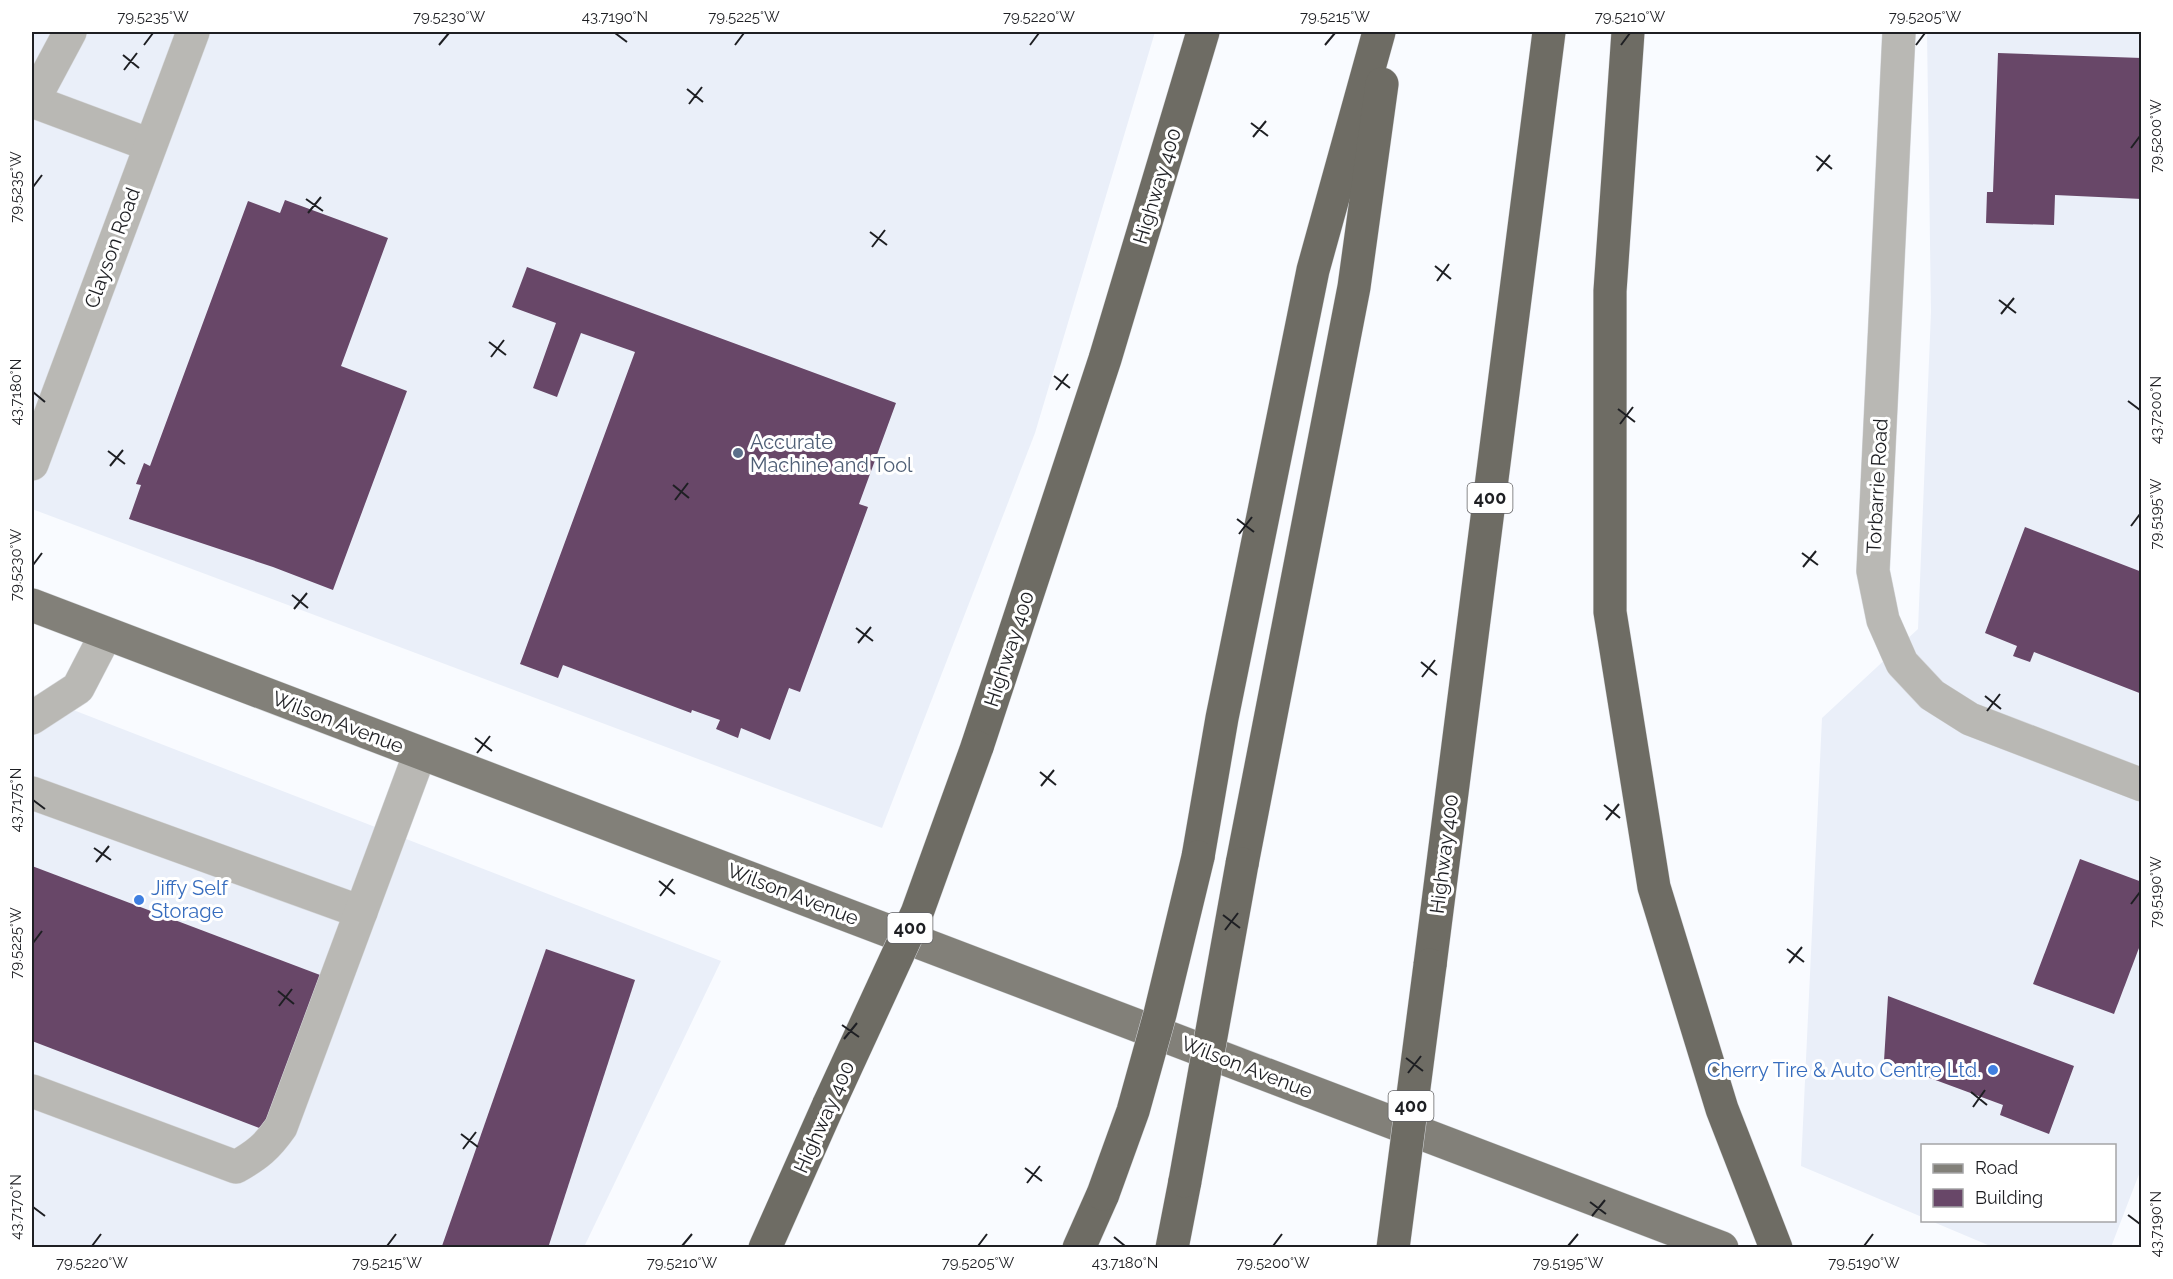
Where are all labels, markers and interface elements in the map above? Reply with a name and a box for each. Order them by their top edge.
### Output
text: 79.5235°W [117,8,189,26]
text: 79.5230°W [413,8,485,26]
text: 43.7190°N [582,8,648,26]
text: 79.5225°W [708,8,780,26]
text: 79.5220°W [1003,8,1075,26]
text: 79.5215°W [1300,8,1370,26]
text: 79.5210°W [1595,8,1666,26]
text: 79.5205°W [1889,8,1962,26]
text: 79.5200°W [2147,99,2165,173]
street label: Highway 400 [1128,125,1186,247]
text: 79.5235°W [7,151,25,223]
street label: Clayson Road [79,184,145,312]
text: 43.7180°N [7,359,25,425]
text: 43.7200°N [2147,376,2165,444]
street label: Torbarrie Road [1861,418,1893,554]
place label: Accurate Machine and Tool [750,430,913,477]
marker: Accurate Machine and Tool [731,446,745,460]
text: 79.5195°W [2147,478,2165,549]
road number: 400 [1468,483,1512,513]
text: 79.5230°W [7,529,25,601]
street label: Highway 400 [979,588,1039,710]
street label: Wilson Avenue [269,686,407,758]
text: 43.7175°N [7,768,25,832]
street label: Highway 400 [1425,793,1463,915]
text: 79.5190°W [2147,856,2165,928]
street label: Wilson Avenue [724,858,862,930]
place label: Jiffy Self Storage [151,876,229,923]
marker: Jiffy Self Storage [132,893,146,907]
text: 79.5225°W [7,907,25,979]
road number: 400 [888,913,932,943]
street label: Wilson Avenue [1178,1031,1316,1103]
street label: Highway 400 [789,1057,859,1177]
place label: Cherry Tire & Auto Centre Ltd. [1707,1058,1981,1082]
marker: Cherry Tire & Auto Centre Ltd. [1986,1063,2000,1077]
road number: 400 [1388,1091,1434,1121]
legend [1921,1144,2116,1222]
text: Road [1975,1157,2018,1178]
text: 43.7170°N [7,1174,25,1240]
text: Building [1975,1187,2043,1208]
text: 43.7190°N [2147,1191,2165,1257]
text: 79.5220°W [56,1254,128,1272]
text: 79.5215°W [352,1254,422,1272]
text: 79.5210°W [647,1254,718,1272]
text: 79.5205°W [942,1254,1015,1272]
text: 43.7180°N [1092,1254,1158,1272]
text: 79.5200°W [1236,1254,1310,1272]
text: 79.5195°W [1533,1254,1604,1272]
text: 79.5190°W [1828,1254,1900,1272]

